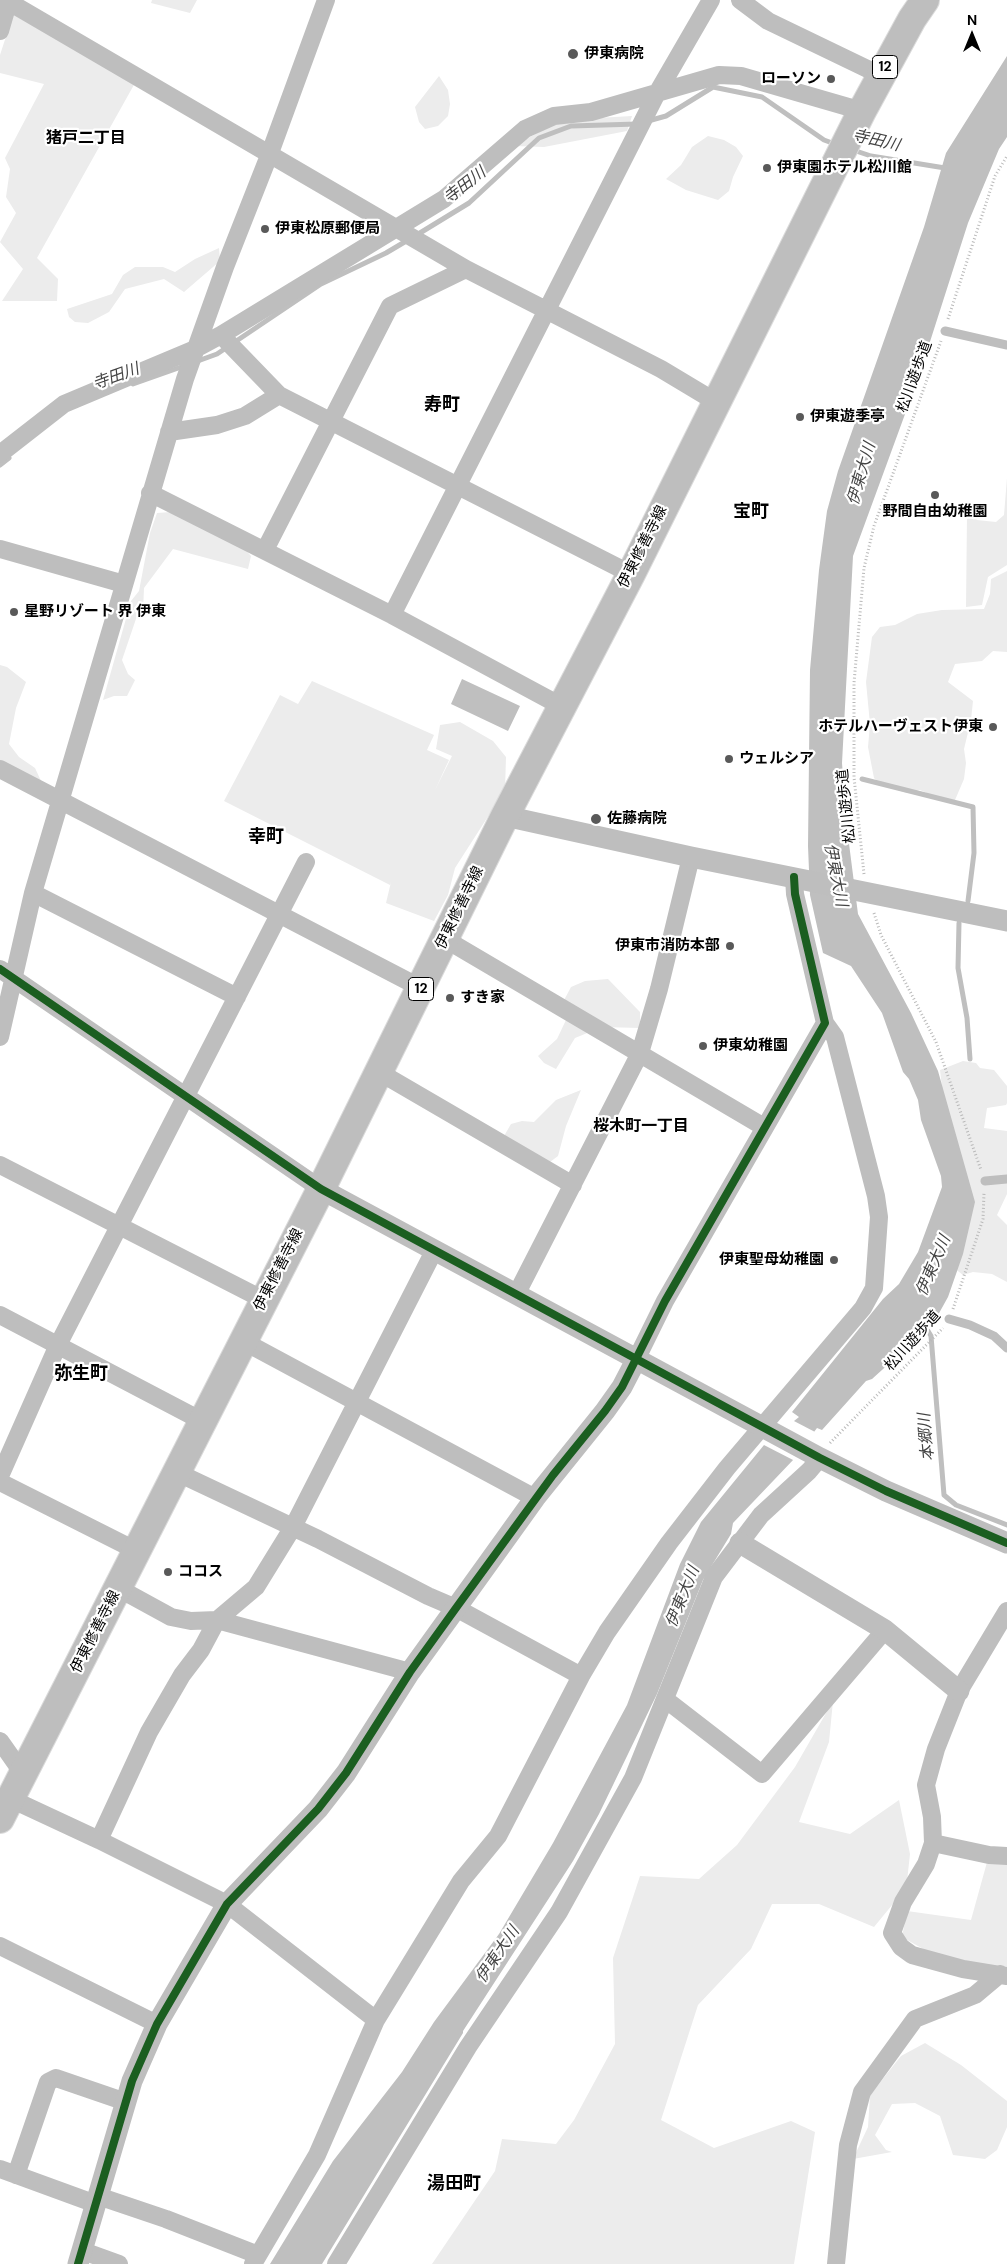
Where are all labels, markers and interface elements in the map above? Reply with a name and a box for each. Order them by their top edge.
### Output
north arrow [947,10,997,60]
text: N [967,11,977,29]
place label: 伊東病院 [584,45,644,63]
marker: 伊東病院 [566,47,580,61]
road number: 12 [872,56,898,78]
place label: ローソン [761,70,821,88]
marker: ローソン [825,73,837,85]
water label: 寺田川 [850,126,902,156]
district label: 猪戸二丁目 [46,129,126,149]
place label: 伊東園ホテル松川館 [777,159,912,177]
marker: 伊東園ホテル松川館 [761,162,773,174]
water label: 寺田川 [440,164,490,208]
place label: 伊東松原郵便局 [275,220,380,238]
marker: 伊東松原郵便局 [259,223,271,235]
street label: 松川遊歩道 [894,339,936,415]
water label: 寺田川 [90,360,142,394]
district label: 寿町 [424,394,460,416]
place label: 伊東遊季亭 [810,408,885,426]
marker: 伊東遊季亭 [794,411,806,423]
water label: 伊東大川 [844,441,880,507]
marker: 野間自由幼稚園 [929,489,941,501]
district label: 宝町 [733,501,769,523]
street label: 伊東修善寺線 [615,503,671,591]
place label: 野間自由幼稚園 [883,503,987,521]
place label: 星野リゾート 界 伊東 [24,603,166,621]
marker: 星野リゾート 界 伊東 [8,606,20,618]
place label: ホテルハーヴェスト伊東 [818,718,983,736]
marker: ホテルハーヴェスト伊東 [987,721,999,733]
place label: ウェルシア [739,750,814,768]
marker: ウェルシア [723,753,735,765]
street label: 松川遊歩道 [834,768,860,844]
place label: 佐藤病院 [607,810,667,828]
marker: 佐藤病院 [589,812,603,826]
district label: 幸町 [248,826,284,848]
water label: 伊東大川 [819,842,851,908]
street label: 伊東修善寺線 [432,864,488,952]
place label: 伊東市消防本部 [615,937,720,955]
marker: 伊東市消防本部 [724,940,736,952]
road number: 12 [408,978,434,1001]
place label: すき家 [460,989,505,1007]
marker: すき家 [444,992,456,1004]
place label: 伊東幼稚園 [713,1037,788,1055]
marker: 伊東幼稚園 [697,1040,709,1052]
district label: 桜木町一丁目 [593,1117,689,1137]
street label: 伊東修善寺線 [251,1226,307,1314]
water label: 伊東大川 [913,1233,955,1299]
place label: 伊東聖母幼稚園 [719,1251,824,1269]
marker: 伊東聖母幼稚園 [828,1254,840,1266]
street label: 松川遊歩道 [881,1307,945,1375]
district label: 弥生町 [54,1363,108,1385]
water label: 本郷川 [915,1412,939,1462]
place label: ココス [178,1563,223,1581]
water label: 伊東大川 [662,1564,704,1630]
marker: ココス [162,1566,174,1578]
street label: 伊東修善寺線 [68,1588,124,1676]
water label: 伊東大川 [472,1923,524,1987]
district label: 湯田町 [427,2173,481,2195]

